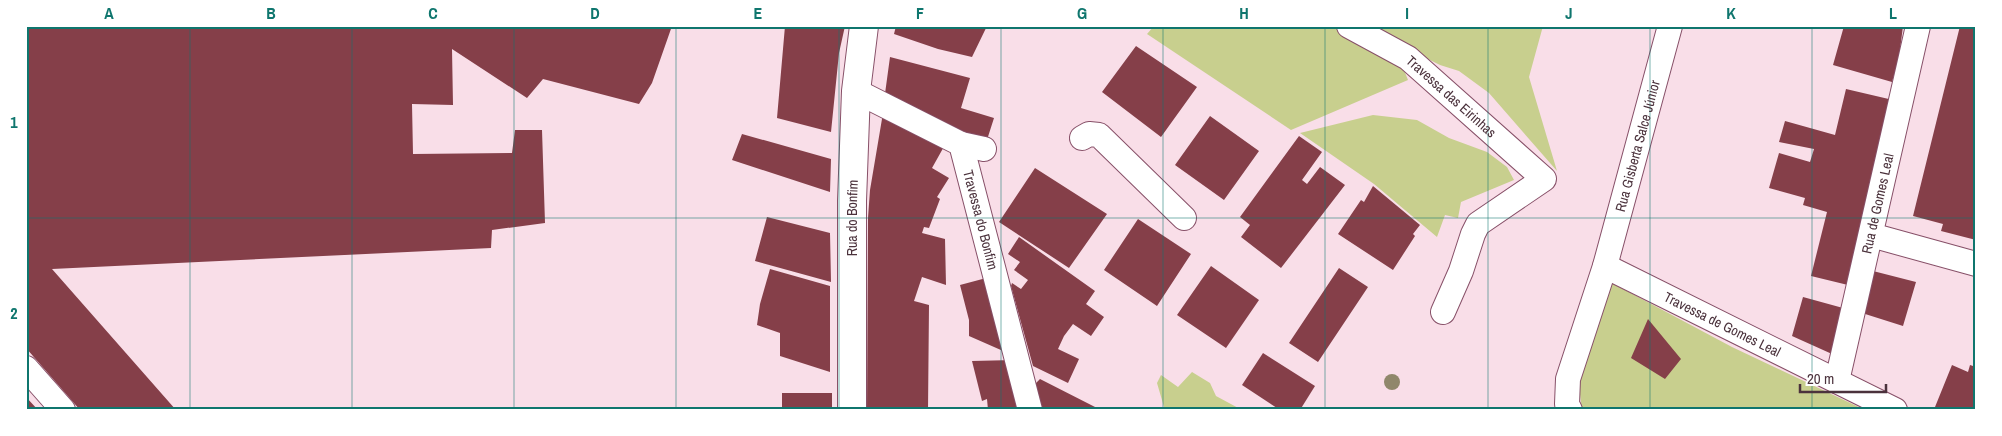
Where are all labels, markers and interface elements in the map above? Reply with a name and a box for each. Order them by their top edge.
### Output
text: A [104,2,114,24]
text: B [266,2,276,24]
text: C [428,2,438,24]
text: D [590,2,600,24]
text: E [754,2,763,24]
text: F [916,2,924,24]
text: G [1077,2,1087,24]
text: H [1239,2,1249,24]
text: I [1405,2,1409,24]
text: J [1565,2,1573,24]
text: K [1726,2,1736,24]
text: L [1889,2,1897,24]
street label: Travessa das Eirinhas [1402,52,1500,141]
street label: Rua Gisberta Salce Júnior [1611,78,1664,214]
text: 1 [10,111,18,133]
street label: Rua de Gomes Leal [1857,152,1898,255]
street label: Travessa do Bonfim [959,168,1002,272]
street label: Rua do Bonfim [843,179,862,256]
street label: Travessa de Gomes Leal [1661,288,1784,361]
text: 2 [10,302,18,324]
scale bar [1800,361,1886,393]
text: 20 m [1807,368,1834,389]

